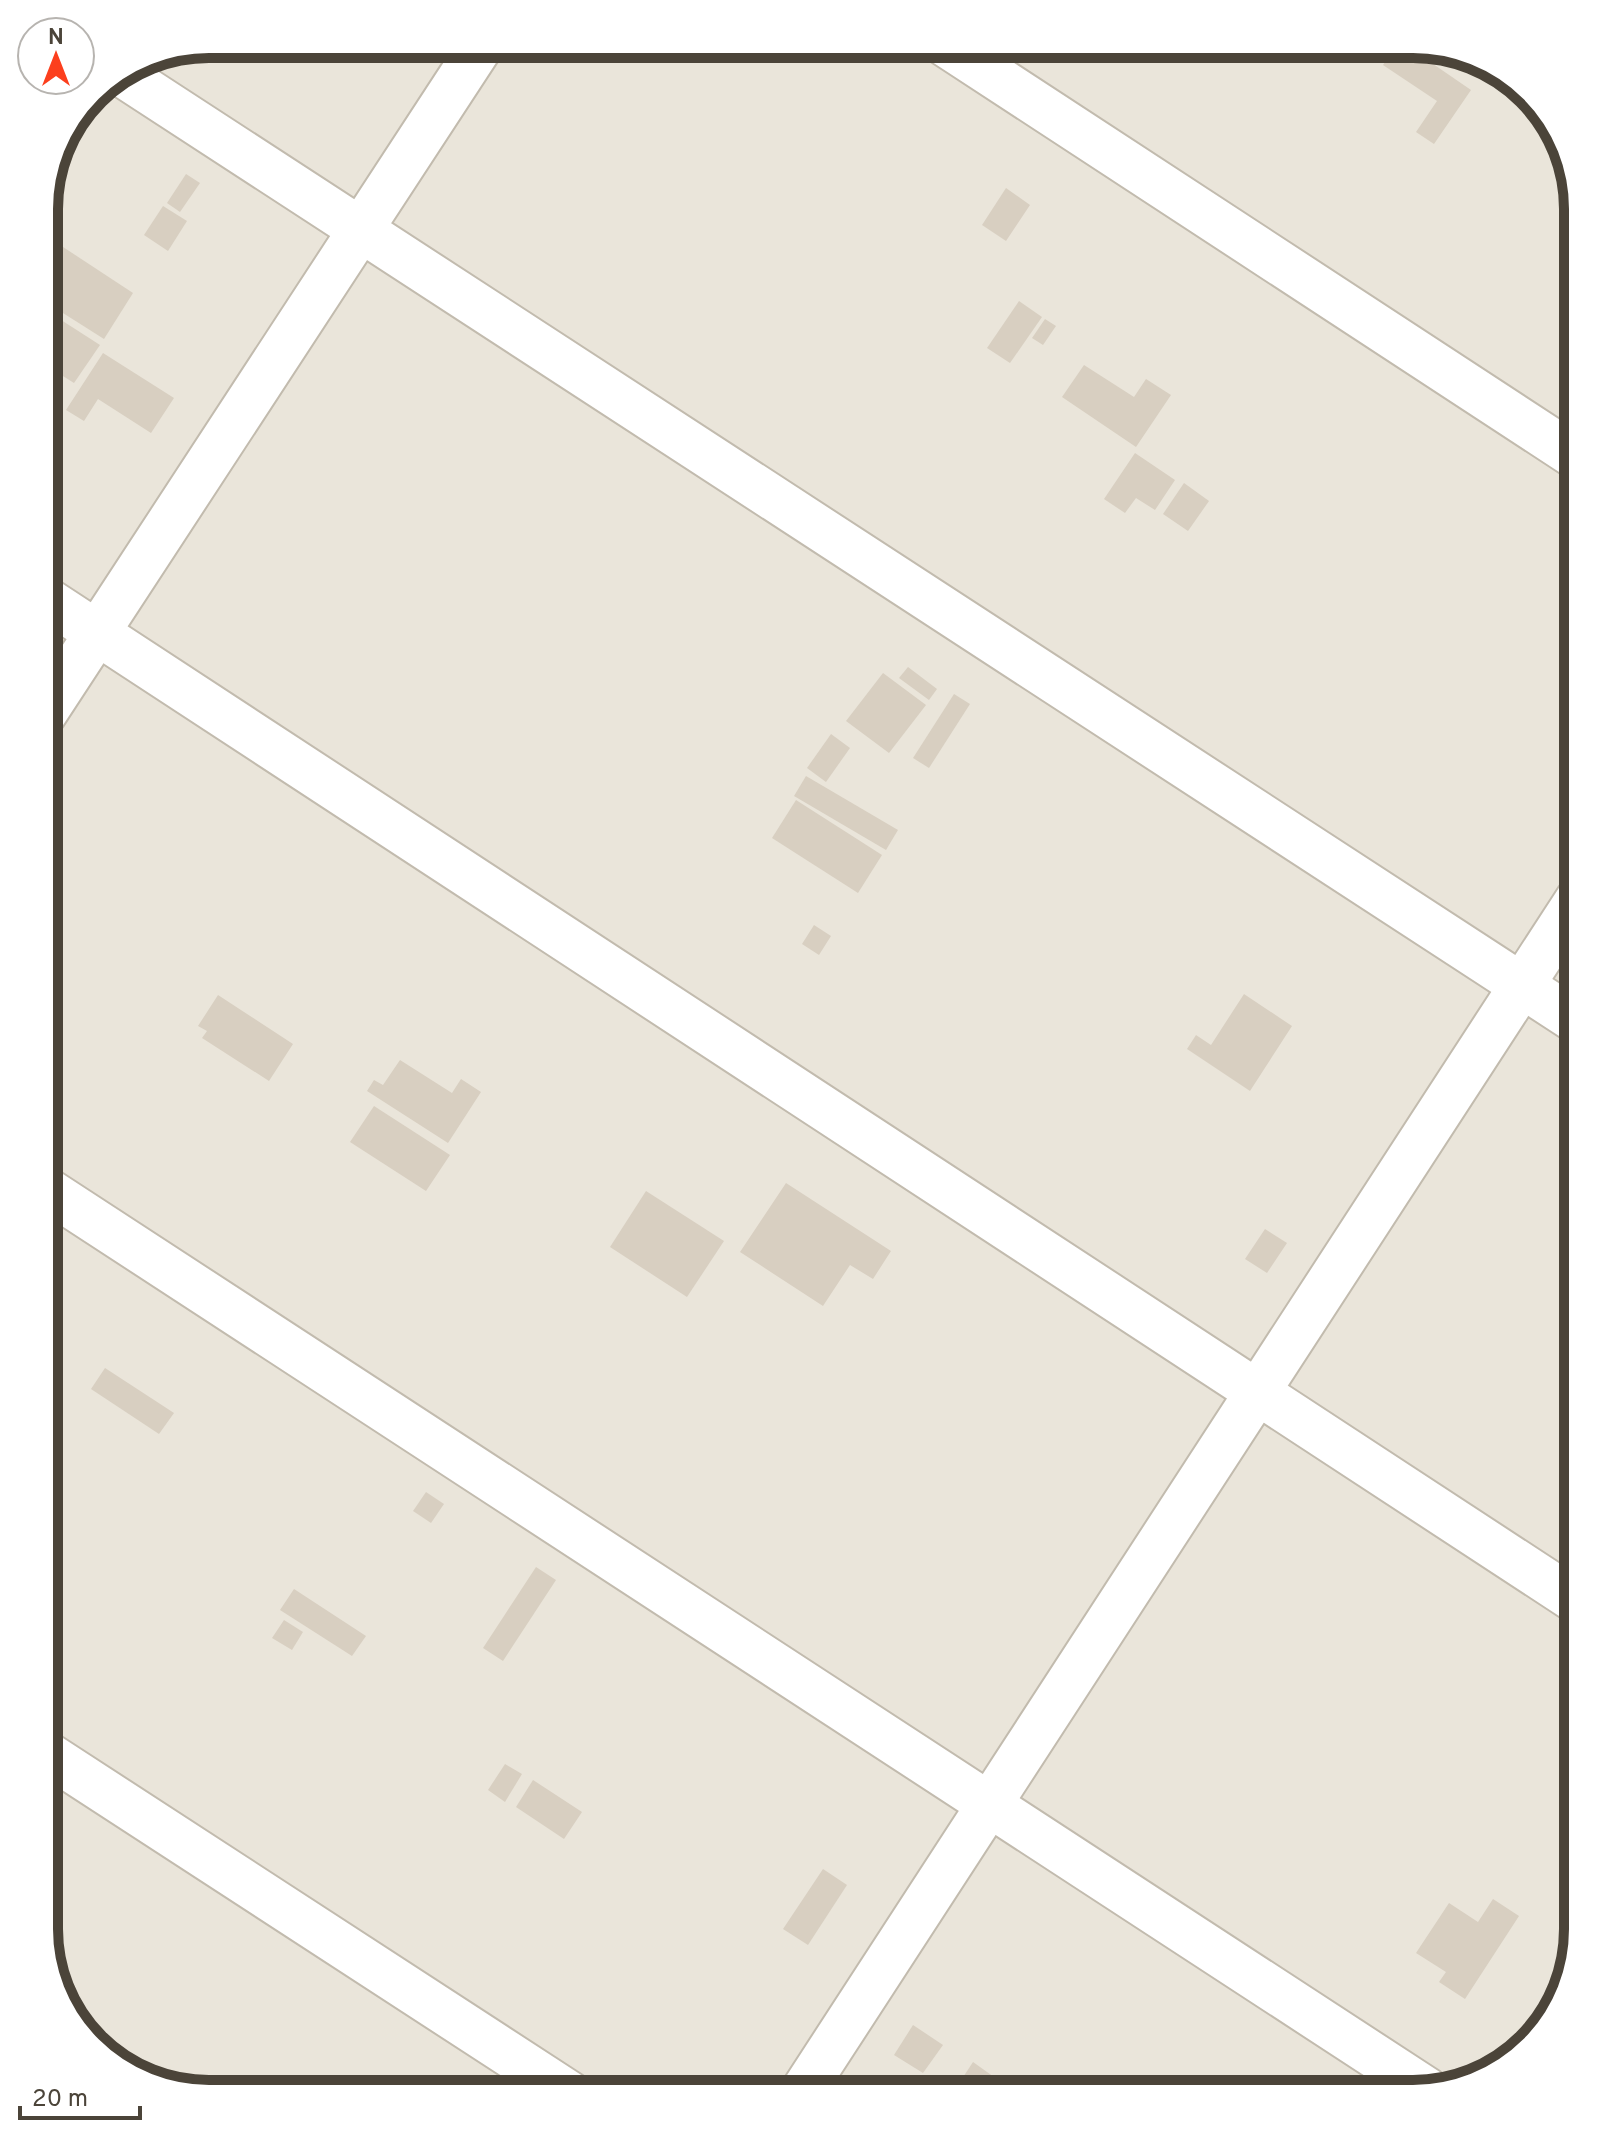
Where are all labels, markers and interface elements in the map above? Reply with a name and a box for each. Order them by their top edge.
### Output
north arrow [16,16,96,96]
text: N [48,25,64,52]
scale bar [20,2070,140,2120]
text: 20 m [32,2085,88,2115]

